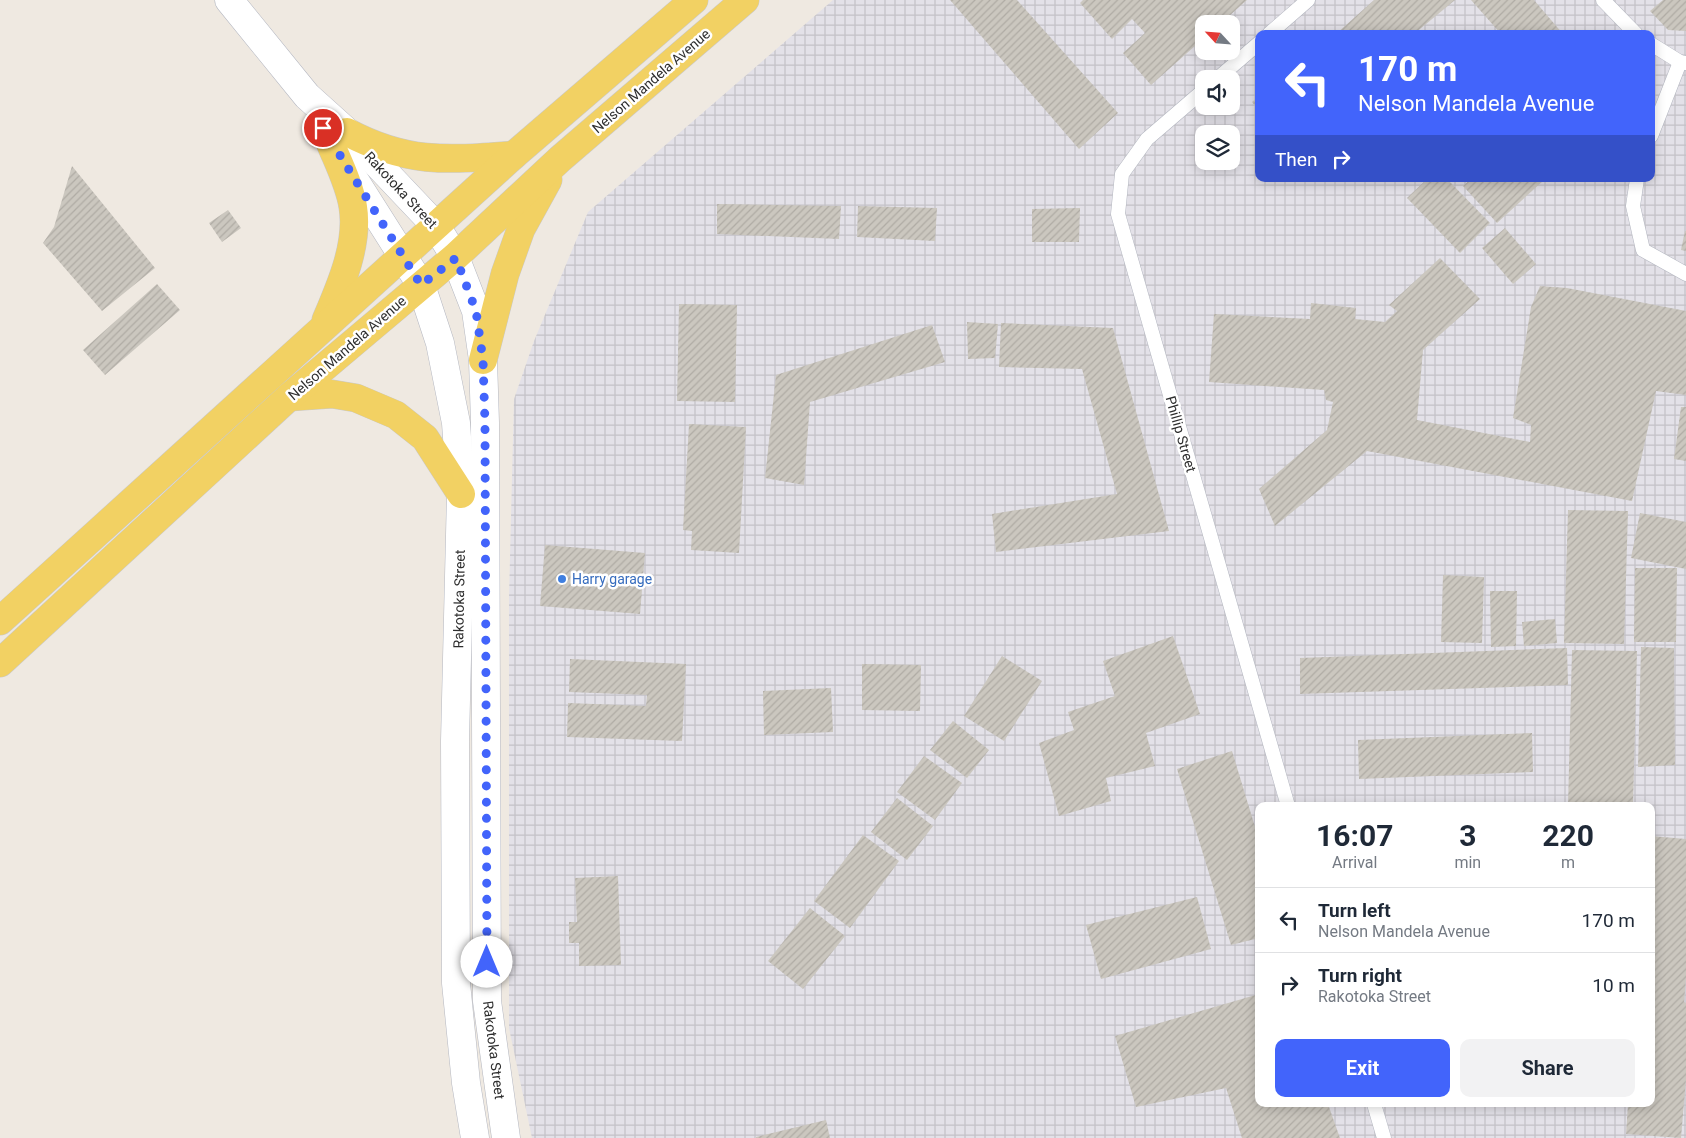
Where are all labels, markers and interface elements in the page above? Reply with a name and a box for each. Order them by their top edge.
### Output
north arrow [1195,15,1240,60]
map controls [1195,15,1240,170]
street label: Nelson Mandela Avenue [589,26,713,136]
text: 170 m [1358,49,1457,90]
icon: left [1275,50,1340,115]
button: sound [1195,70,1240,115]
text: Nelson Mandela Avenue [1358,91,1594,116]
pin [302,107,344,149]
icon: arrive [309,114,337,142]
button: layers [1195,125,1240,170]
icon: right [1327,145,1355,173]
street label: Rakotoka Street [361,148,441,232]
text: Then [1275,148,1317,171]
street label: Nelson Mandela Avenue [285,293,409,403]
street label: Phillip Street [1162,394,1200,474]
street label: Rakotoka Street [450,549,468,649]
place label: Harry garage [572,571,652,587]
marker: Harry garage [556,573,568,585]
text: 16:07 [1316,818,1393,853]
text: 3 [1459,818,1476,853]
text: 220 [1542,818,1594,853]
text: Arrival [1332,853,1377,872]
text: min [1454,853,1481,872]
text: m [1561,853,1575,872]
text: Turn left [1318,899,1391,922]
icon: left [1275,906,1303,934]
text: 170 m [1582,909,1635,932]
text: Nelson Mandela Avenue [1318,922,1490,941]
position arrow [460,935,512,987]
text: Turn right [1318,964,1402,987]
icon: right [1275,971,1303,999]
text: 10 m [1592,974,1635,997]
text: Rakotoka Street [1318,987,1431,1006]
street label: Rakotoka Street [480,1000,508,1100]
button: Exit [1275,1039,1450,1097]
button: Share [1460,1039,1635,1097]

